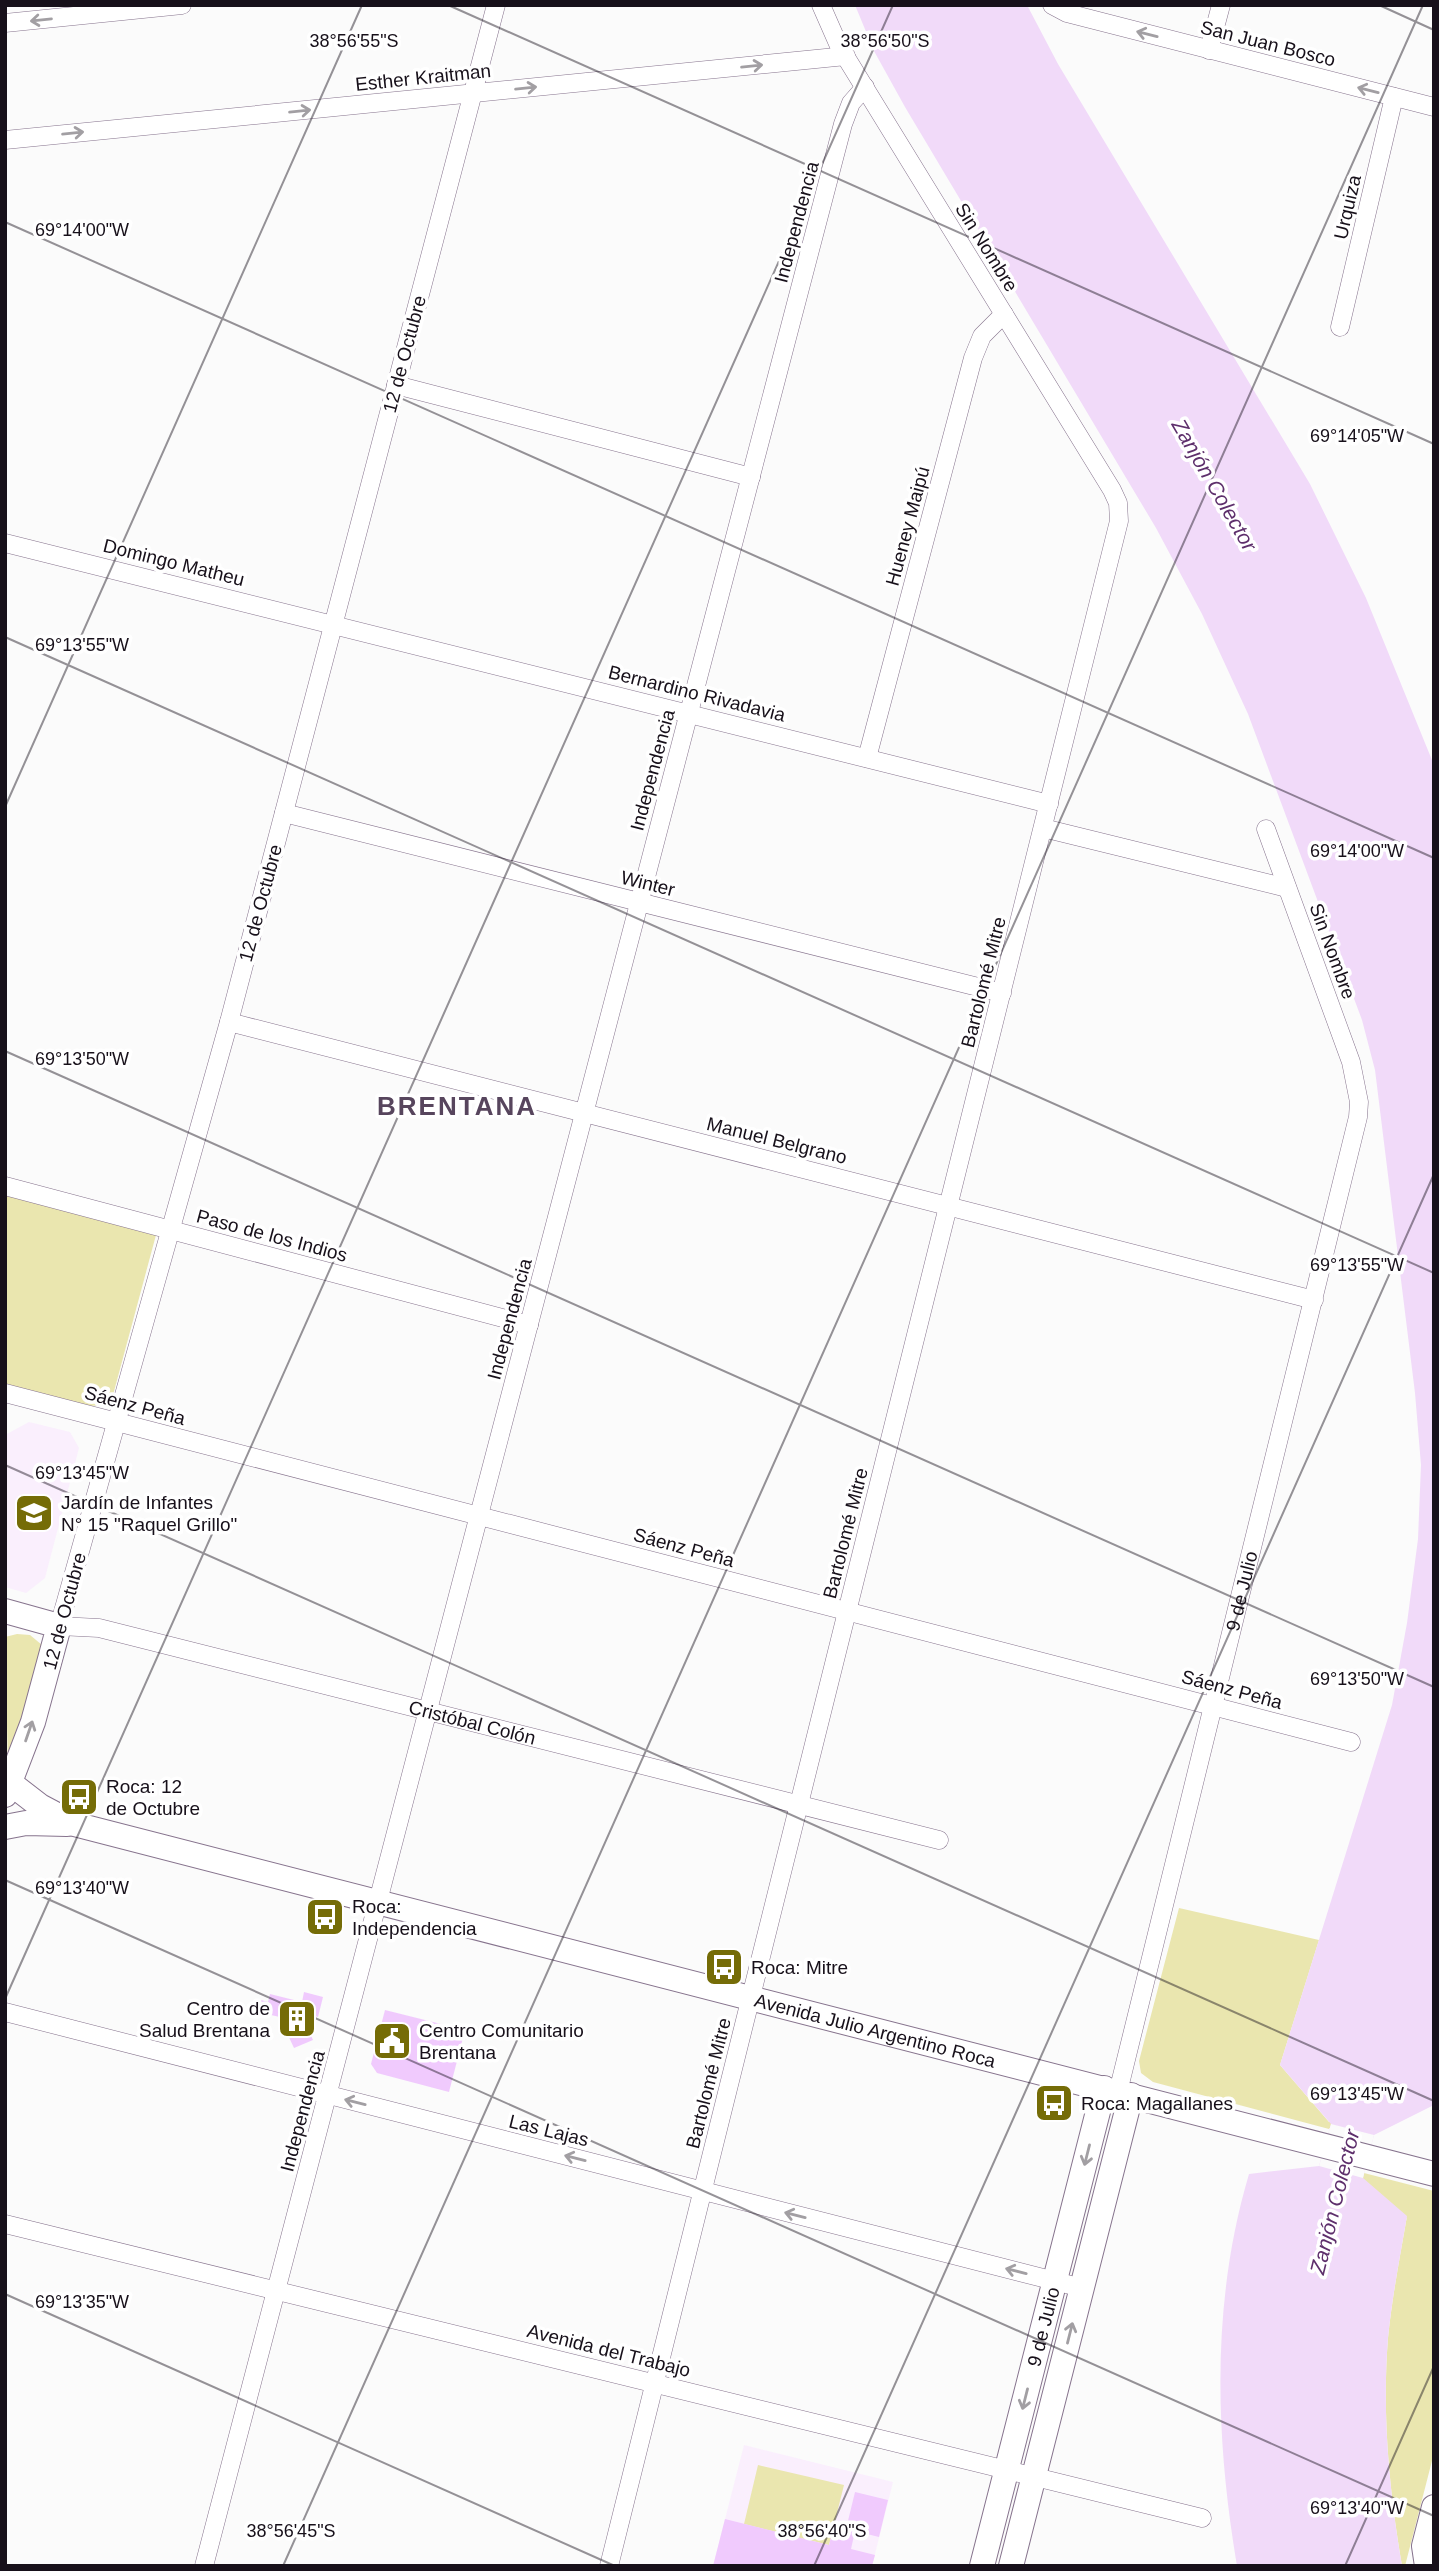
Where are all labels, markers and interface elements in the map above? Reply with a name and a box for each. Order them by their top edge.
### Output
one-way arrow [30,14,53,27]
street label: San Juan Bosco [1198,17,1338,70]
one-way arrow [1136,27,1159,40]
text: 38°56'55"S [309,31,399,51]
text: 38°56'50"S [840,31,930,51]
one-way arrow [740,59,763,72]
street label: Esther Kraitman [354,60,492,95]
one-way arrow [514,81,537,94]
one-way arrow [1357,83,1379,96]
one-way arrow [288,104,310,117]
one-way arrow [61,127,84,140]
street label: Independencia [770,159,823,285]
street label: Urquiza [1330,172,1365,241]
street label: Sin Nombre [951,199,1022,295]
text: 69°14'00"W [35,220,129,240]
street label: 12 de Octubre [379,293,430,415]
water label: Zanjón Colector [1167,414,1262,556]
text: 69°14'05"W [1310,426,1404,446]
street label: Hueney Maipú [881,464,933,588]
street label: Domingo Matheu [101,535,247,590]
text: 69°13'55"W [35,635,129,655]
street label: Bernardino Rivadavia [606,661,788,726]
street label: Independencia [626,707,679,833]
text: 69°14'00"W [1310,841,1404,861]
street label: 12 de Octubre [235,842,286,964]
street label: Winter [619,867,678,900]
street label: Sin Nombre [1306,900,1360,1002]
street label: Bartolomé Mitre [957,915,1010,1050]
text: 69°13'50"W [35,1049,129,1069]
district label: BRENTANA [377,1091,537,1121]
street label: Manuel Belgrano [705,1113,849,1168]
street label: Paso de los Indios [194,1205,350,1266]
text: 69°13'55"W [1310,1255,1404,1275]
street label: Independencia [483,1256,536,1382]
street label: Sáenz Peña [82,1382,188,1429]
text: 69°13'45"W [35,1463,129,1483]
street label: Bartolomé Mitre [819,1466,872,1601]
school or university icon: Jardín de Infantes N° 15 "Raquel Grillo" [13,1492,55,1534]
place label: Jardín de Infantes N° 15 "Raquel Grillo" [61,1492,237,1535]
street label: Sáenz Peña [631,1524,737,1571]
street label: 9 de Julio [1222,1549,1262,1633]
street label: 12 de Octubre [39,1550,90,1672]
street label: Sáenz Peña [1179,1666,1285,1713]
text: 69°13'50"W [1310,1669,1404,1689]
street label: Cristóbal Colón [407,1697,538,1749]
one-way arrow [24,1720,37,1742]
bus stop icon: Roca: 12 de Octubre [58,1776,100,1818]
place label: Roca: 12 de Octubre [106,1776,200,1819]
text: 69°13'40"W [35,1878,129,1898]
bus stop icon: Roca: Independencia [304,1896,346,1938]
place label: Roca: Independencia [352,1896,477,1939]
bus stop icon: Roca: Mitre [703,1946,745,1988]
place label: Roca: Mitre [751,1957,848,1978]
street label: Avenida Julio Argentino Roca [752,1990,998,2072]
place label: Centro de Salud Brentana [139,1998,270,2041]
building icon: Centro de Salud Brentana [276,1998,318,2040]
street label: Bartolomé Mitre [682,2016,735,2151]
public building icon: Centro Comunitario Brentana [371,2020,413,2062]
place label: Centro Comunitario Brentana [419,2020,584,2063]
street label: Independencia [276,2048,329,2174]
bus stop icon: Roca: Magallanes [1033,2082,1075,2124]
text: 69°13'45"W [1310,2084,1404,2104]
place label: Roca: Magallanes [1081,2093,1233,2114]
one-way arrow [344,2095,367,2108]
street label: Las Lajas [507,2110,591,2151]
water label: Zanjón Colector [1305,2126,1364,2278]
one-way arrow [1080,2143,1093,2165]
one-way arrow [564,2151,587,2164]
one-way arrow [785,2208,807,2221]
one-way arrow [1005,2264,1028,2277]
street label: 9 de Julio [1023,2285,1064,2369]
text: 69°13'35"W [35,2292,129,2312]
street label: Avenida del Trabajo [525,2320,693,2381]
one-way arrow [1064,2323,1077,2345]
one-way arrow [1018,2387,1031,2410]
text: 69°13'40"W [1310,2498,1404,2518]
text: 38°56'45"S [246,2521,336,2541]
text: 38°56'40"S [777,2521,867,2541]

